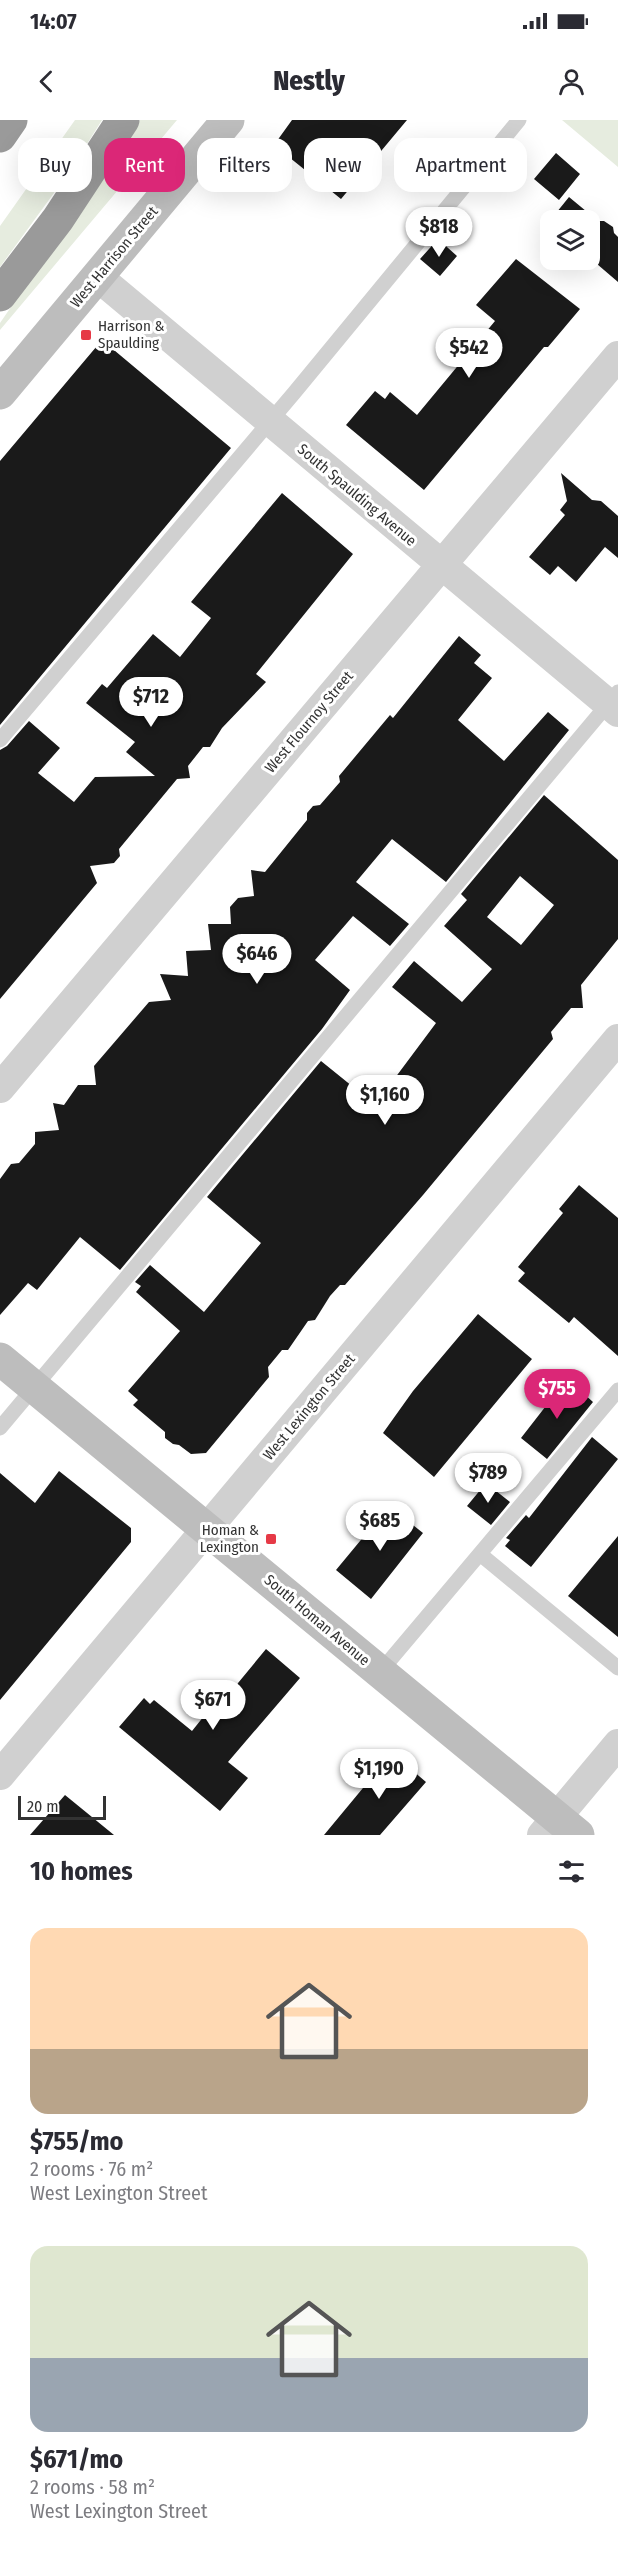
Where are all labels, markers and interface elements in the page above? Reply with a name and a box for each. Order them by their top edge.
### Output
text: 14:07 [30,8,77,35]
icon: back [30,65,63,98]
text: Nestly [273,65,345,97]
icon: person [555,65,588,98]
chip: Buy [18,138,92,192]
chip: Rent [104,138,185,192]
chip: Filters [197,138,292,192]
chip: New [304,138,382,192]
chip: Apartment [394,138,527,192]
street label: West Harrison Street [66,203,162,311]
pin: $818 [403,207,475,258]
map controls [540,210,600,270]
button: layers [540,210,600,270]
text: $818 [419,214,459,238]
place label: Harrison & Spaulding [98,317,164,352]
marker: Harrison & Spaulding [79,328,93,342]
pin: $542 [433,328,505,379]
text: $542 [449,335,489,359]
street label: South Spaulding Avenue [294,440,420,550]
street label: West Flournoy Street [261,667,357,777]
pin: $712 [115,677,187,728]
text: $712 [133,684,169,708]
pin: $646 [221,934,293,985]
text: $646 [236,941,278,965]
pin: $1,160 [336,1075,434,1126]
text: $1,160 [360,1082,410,1106]
street label: West Lexington Street [259,1350,359,1464]
pin: $755 [521,1369,593,1420]
text: $755 [538,1376,576,1400]
pin: $789 [452,1453,524,1504]
text: $789 [469,1460,507,1484]
pin: $685 [344,1501,416,1552]
text: $685 [360,1508,400,1532]
place label: Homan & Lexington [200,1521,259,1556]
marker: Homan & Lexington [264,1532,278,1546]
street label: South Homan Avenue [261,1571,373,1669]
pin: $671 [177,1680,249,1731]
text: $671 [195,1687,231,1711]
pin: $1,190 [330,1749,428,1800]
text: $1,190 [354,1756,404,1780]
scale bar [18,1793,106,1820]
text: 20 m [27,1797,58,1816]
icon: filters [555,1855,588,1888]
text: 10 homes [30,1856,133,1887]
icon: home [255,1967,363,2075]
text: $755/mo [30,2126,123,2157]
text: 2 rooms · 76 m² [30,2157,153,2181]
text: West Lexington Street [30,2181,207,2205]
icon: home [255,2285,363,2393]
text: $671/mo [30,2444,123,2475]
text: 2 rooms · 58 m² [30,2475,155,2499]
text: West Lexington Street [30,2499,207,2523]

